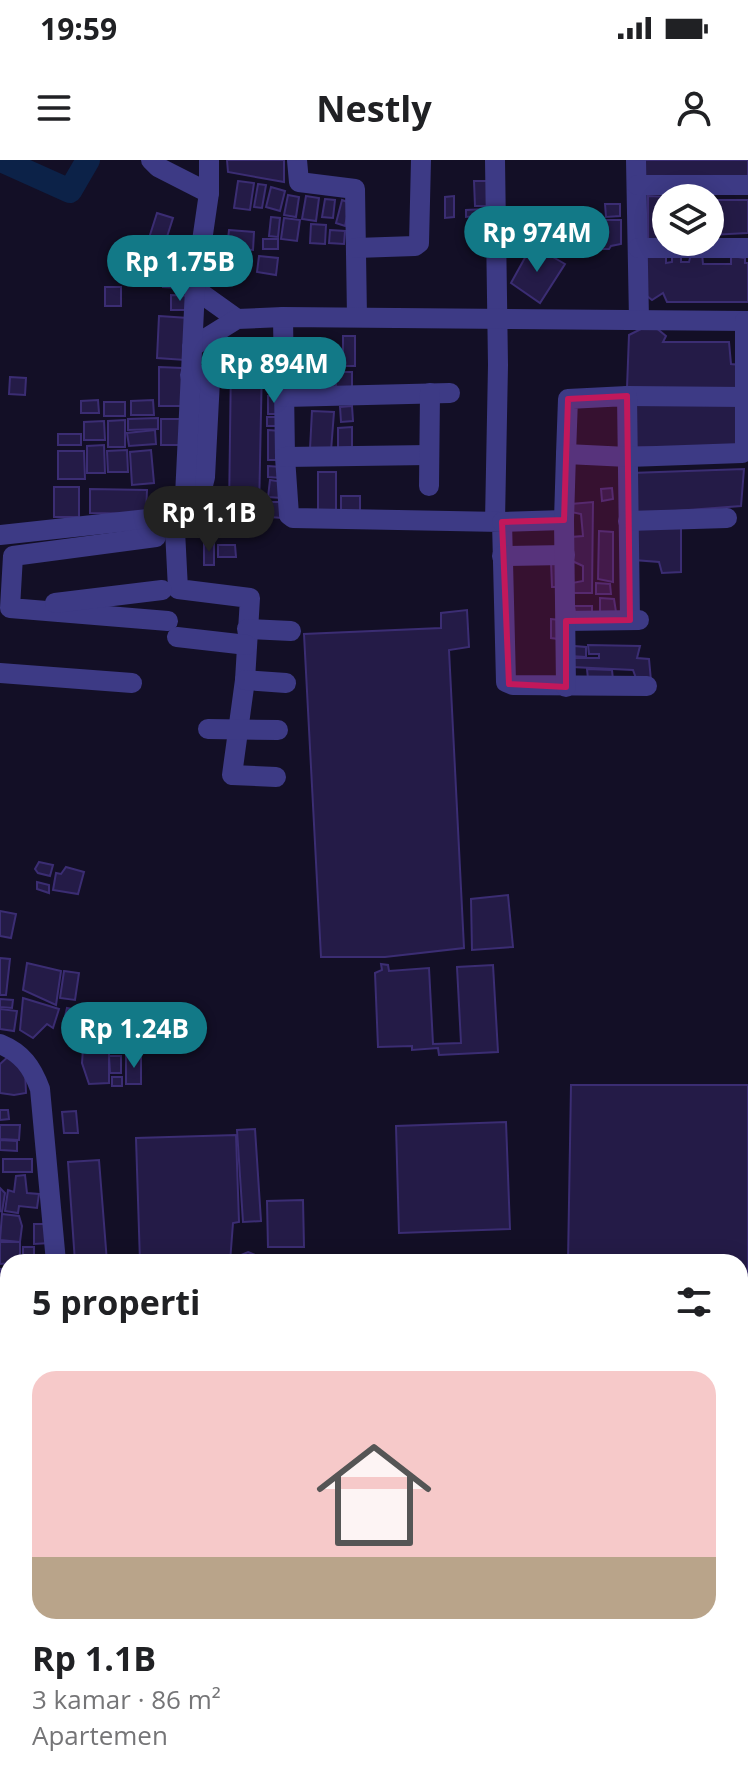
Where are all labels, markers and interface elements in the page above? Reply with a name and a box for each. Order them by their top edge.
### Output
text: 19:59 [40,8,117,49]
text: Nestly [316,84,432,133]
icon: menu [32,86,76,130]
icon: person [672,86,716,130]
map controls [652,184,724,256]
button: layers [652,184,724,256]
pin: Rp 974M [463,206,611,274]
text: Rp 974M [482,214,592,250]
pin: Rp 1.75B [97,235,263,303]
text: Rp 1.75B [125,243,235,279]
pin: Rp 894M [200,337,348,405]
text: Rp 894M [219,345,329,381]
pin: Rp 1.1B [135,486,283,554]
text: Rp 1.1B [162,494,257,530]
pin: Rp 1.24B [51,1002,217,1070]
text: Rp 1.24B [79,1010,189,1046]
text: 5 properti [32,1279,200,1325]
icon: filters [672,1280,716,1324]
icon: home [302,1423,446,1567]
text: Rp 1.1B [32,1635,156,1681]
text: 3 kamar · 86 m² [32,1681,221,1717]
text: Apartemen [32,1717,168,1753]

